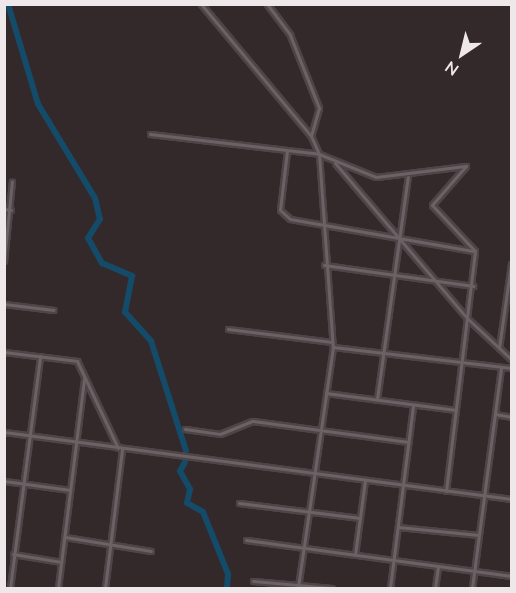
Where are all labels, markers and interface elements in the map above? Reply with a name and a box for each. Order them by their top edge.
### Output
north arrow [432,24,492,84]
text: N [441,57,462,80]

